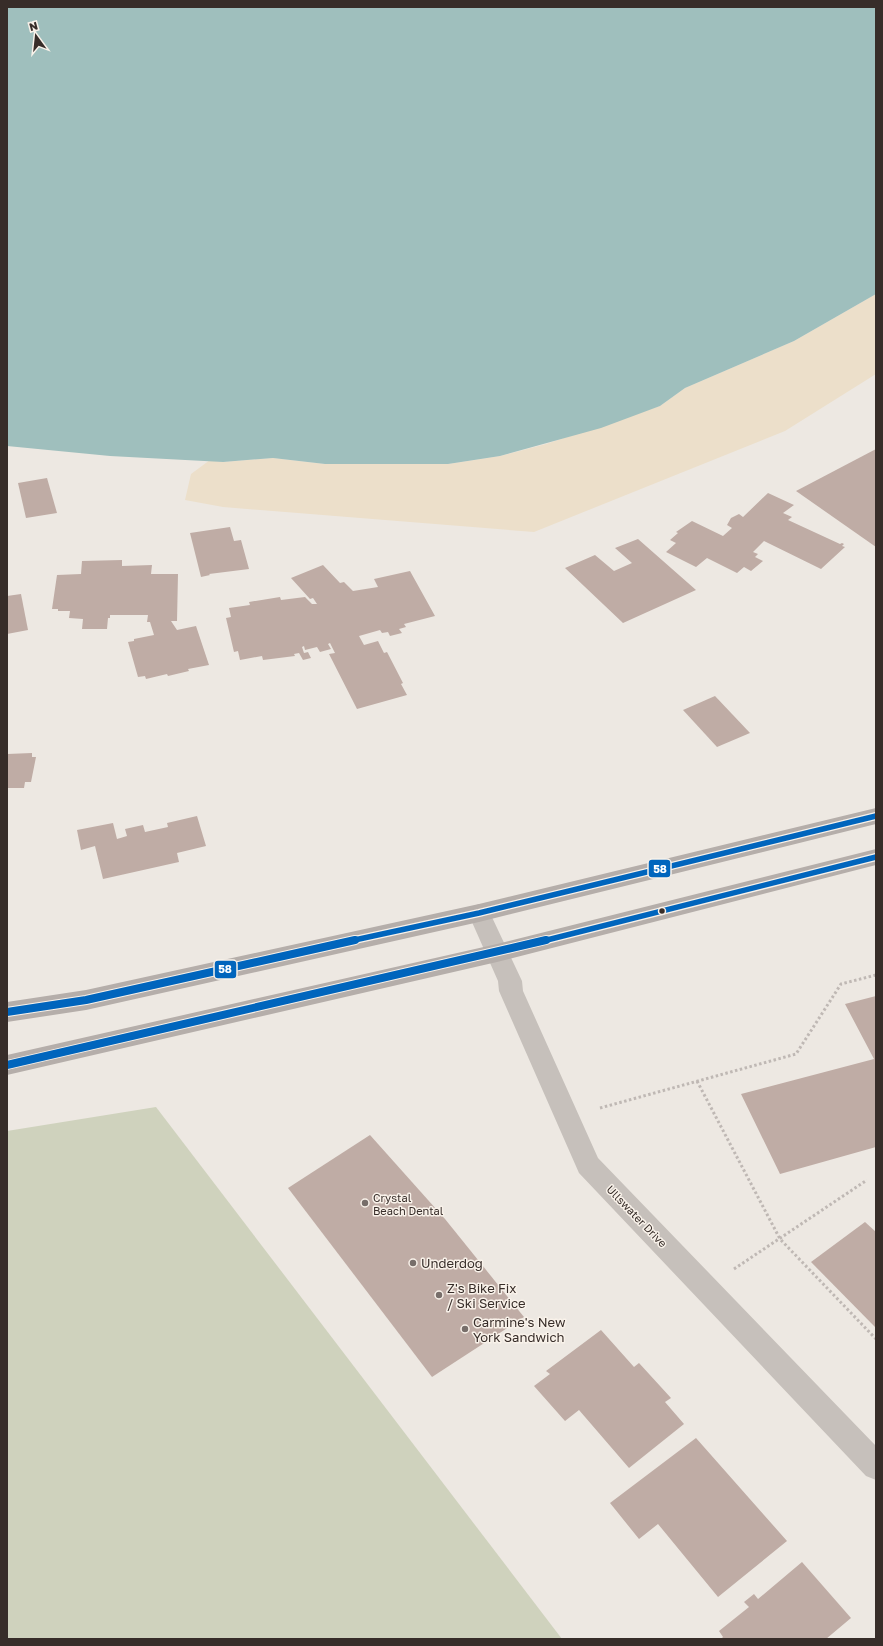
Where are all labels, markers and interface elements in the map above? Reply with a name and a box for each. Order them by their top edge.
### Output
north arrow [16,16,56,56]
text: N [28,18,39,33]
line badge: 58 [648,859,671,878]
text: 58 [653,862,667,875]
unlabelled marker [657,906,667,916]
line badge: 58 [214,960,237,979]
text: 58 [218,962,232,975]
street label: Ullswater Drive [604,1182,670,1250]
place label: Crystal Beach Dental [373,1191,444,1217]
marker: Crystal Beach Dental [360,1198,370,1208]
place label: Underdog [421,1255,483,1271]
marker: Underdog [408,1258,418,1268]
place label: Z's Bike Fix / Ski Service [447,1280,526,1311]
marker: Z's Bike Fix / Ski Service [434,1290,444,1300]
place label: Carmine's New York Sandwich [473,1314,566,1345]
marker: Carmine's New York Sandwich [460,1324,470,1334]

